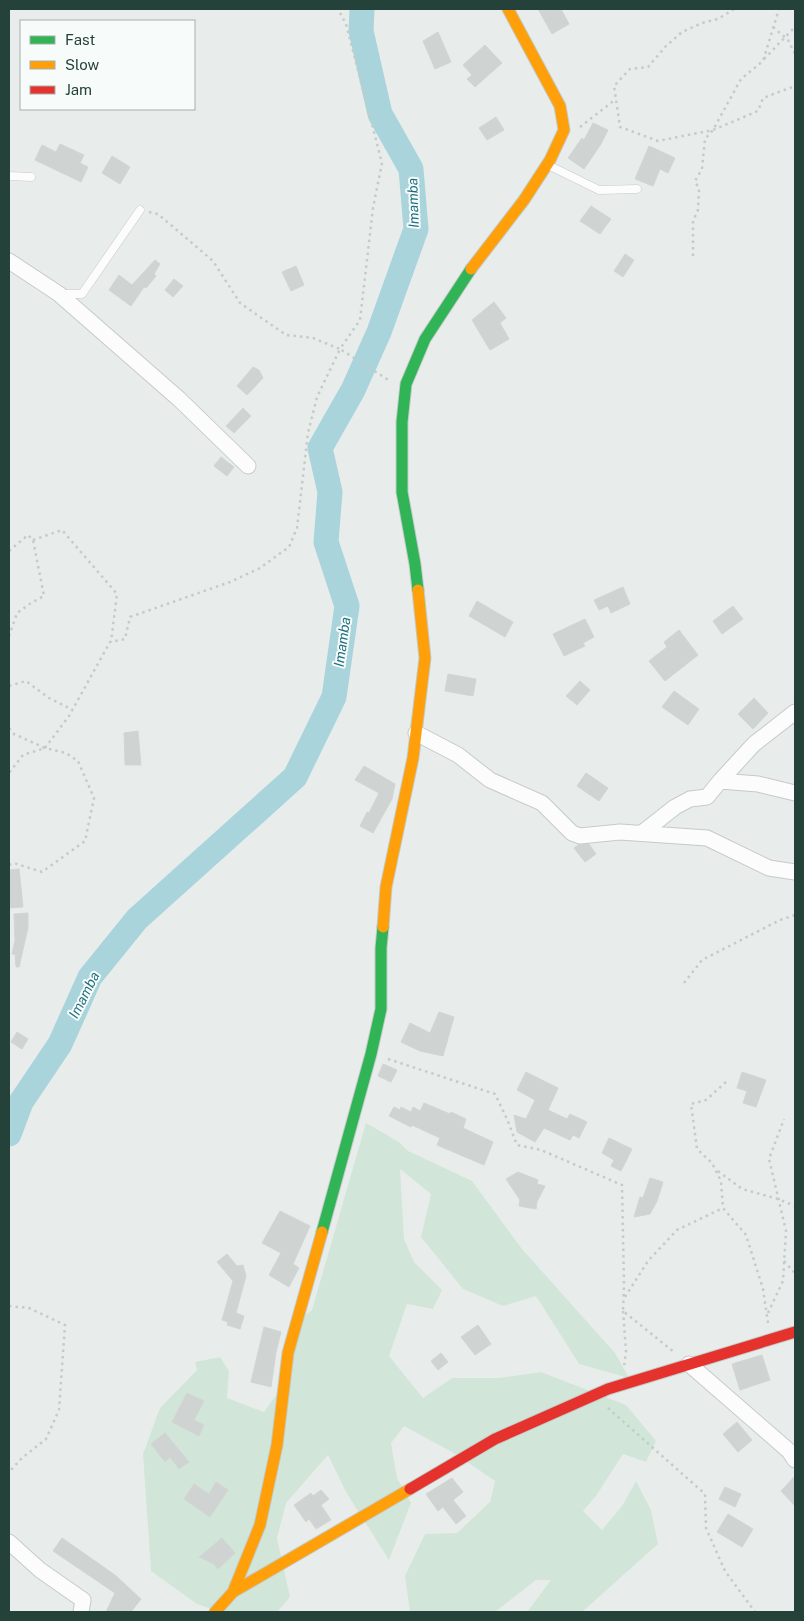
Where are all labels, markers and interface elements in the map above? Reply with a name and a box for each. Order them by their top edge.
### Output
legend [20,20,195,110]
text: Fast [65,31,95,48]
text: Slow [65,56,100,73]
text: Jam [65,81,92,98]
water label: Imamba [404,178,422,228]
water label: Imamba [331,616,353,668]
water label: Imamba [65,969,103,1021]

